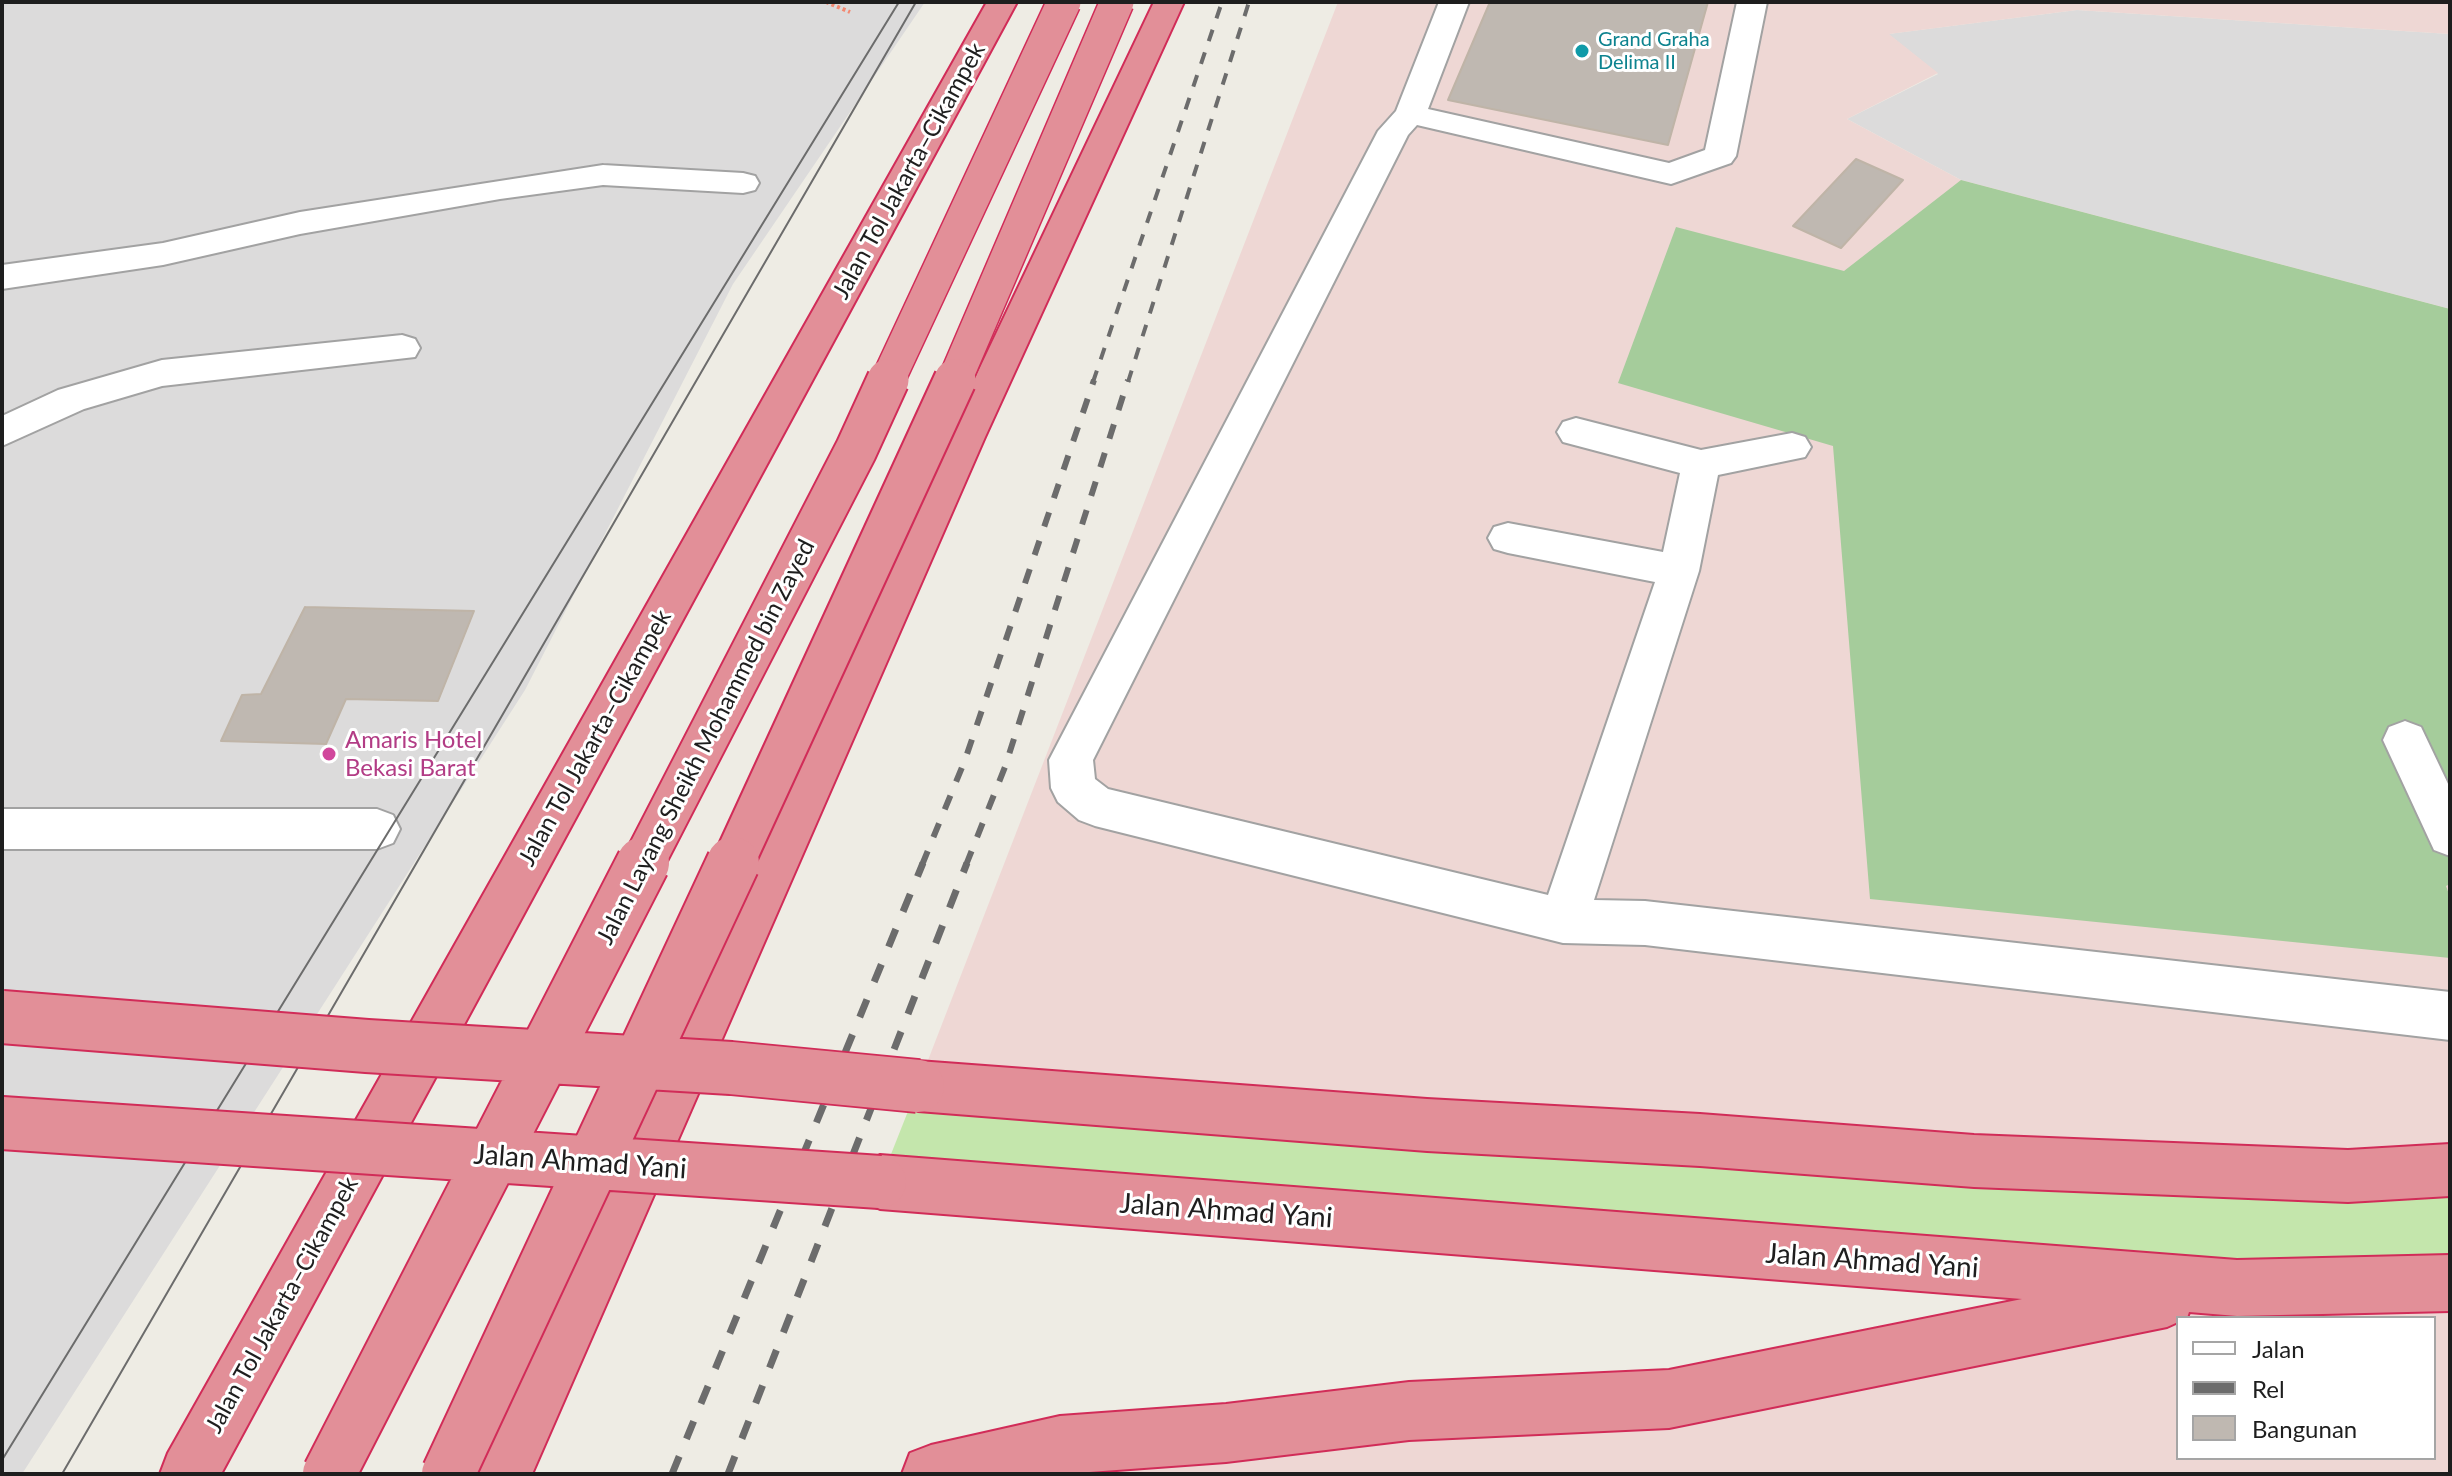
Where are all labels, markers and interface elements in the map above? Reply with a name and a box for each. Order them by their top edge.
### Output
place label: Grand Graha Delima II [1598,28,1710,75]
street label: Jalan Tol Jakarta–Cikampek [827,38,991,304]
marker: Grand Graha Delima II [1573,42,1591,60]
street label: Jalan Layang Sheikh Mohammed bin Zayed [591,535,821,949]
street label: Jalan Tol Jakarta–Cikampek [513,605,677,871]
place label: Amaris Hotel Bekasi Barat [345,726,482,782]
marker: Amaris Hotel Bekasi Barat [320,745,338,763]
street label: Jalan Ahmad Yani [472,1138,688,1186]
street label: Jalan Tol Jakarta–Cikampek [200,1172,364,1438]
street label: Jalan Ahmad Yani [1118,1187,1334,1235]
street label: Jalan Ahmad Yani [1764,1237,1980,1285]
legend [2176,1316,2436,1460]
text: Jalan [2252,1334,2305,1363]
text: Rel [2252,1374,2285,1403]
text: Bangunan [2252,1414,2357,1443]

